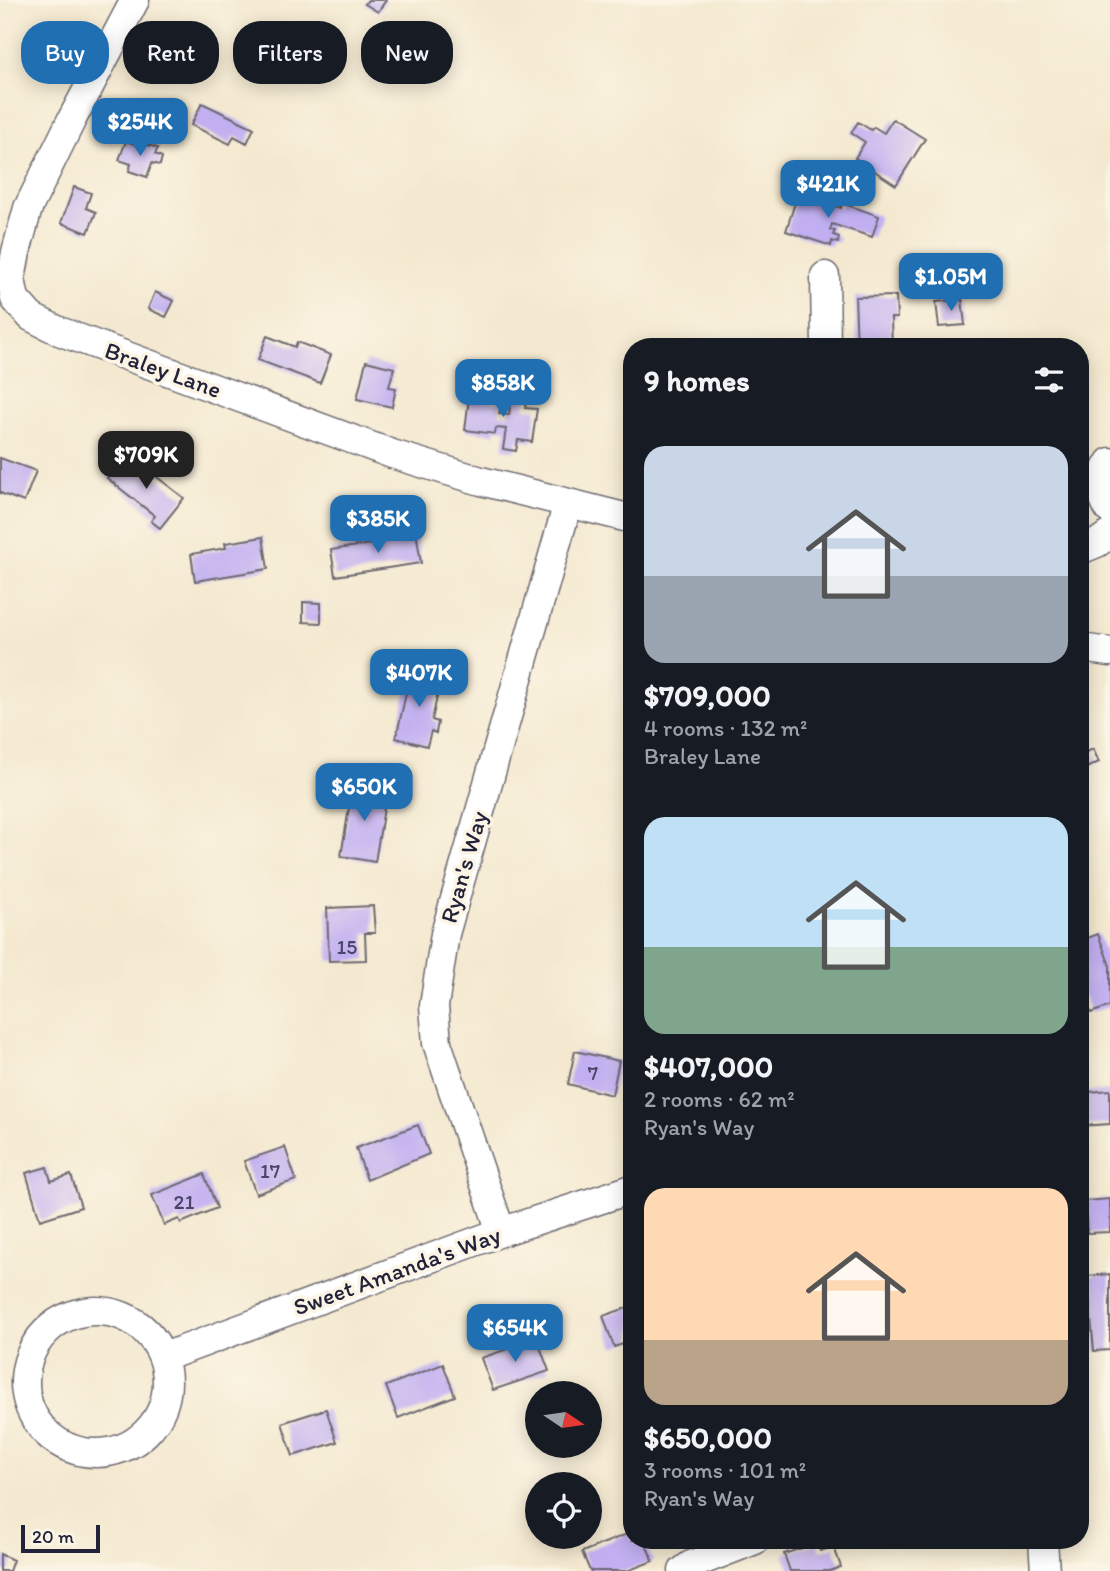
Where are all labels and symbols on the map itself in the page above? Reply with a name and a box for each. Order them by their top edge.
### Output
pin: $254K [91,99,189,158]
pin: $421K [779,160,877,220]
pin: $1.05M [894,254,1008,313]
street label: Braley Lane [101,335,225,404]
pin: $858K [454,360,552,419]
pin: $709K [97,432,195,491]
pin: $385K [329,496,427,555]
pin: $407K [370,650,468,709]
pin: $650K [315,764,413,823]
street label: Ryan's Way [434,808,493,926]
house number: 15 [337,934,357,959]
house number: 7 [588,1060,598,1085]
house number: 17 [260,1158,280,1183]
house number: 21 [174,1189,195,1214]
street label: Sweet Amanda's Way [289,1220,504,1321]
pin: $654K [466,1304,564,1364]
north arrow [525,1381,602,1458]
scale bar [21,1522,100,1554]

